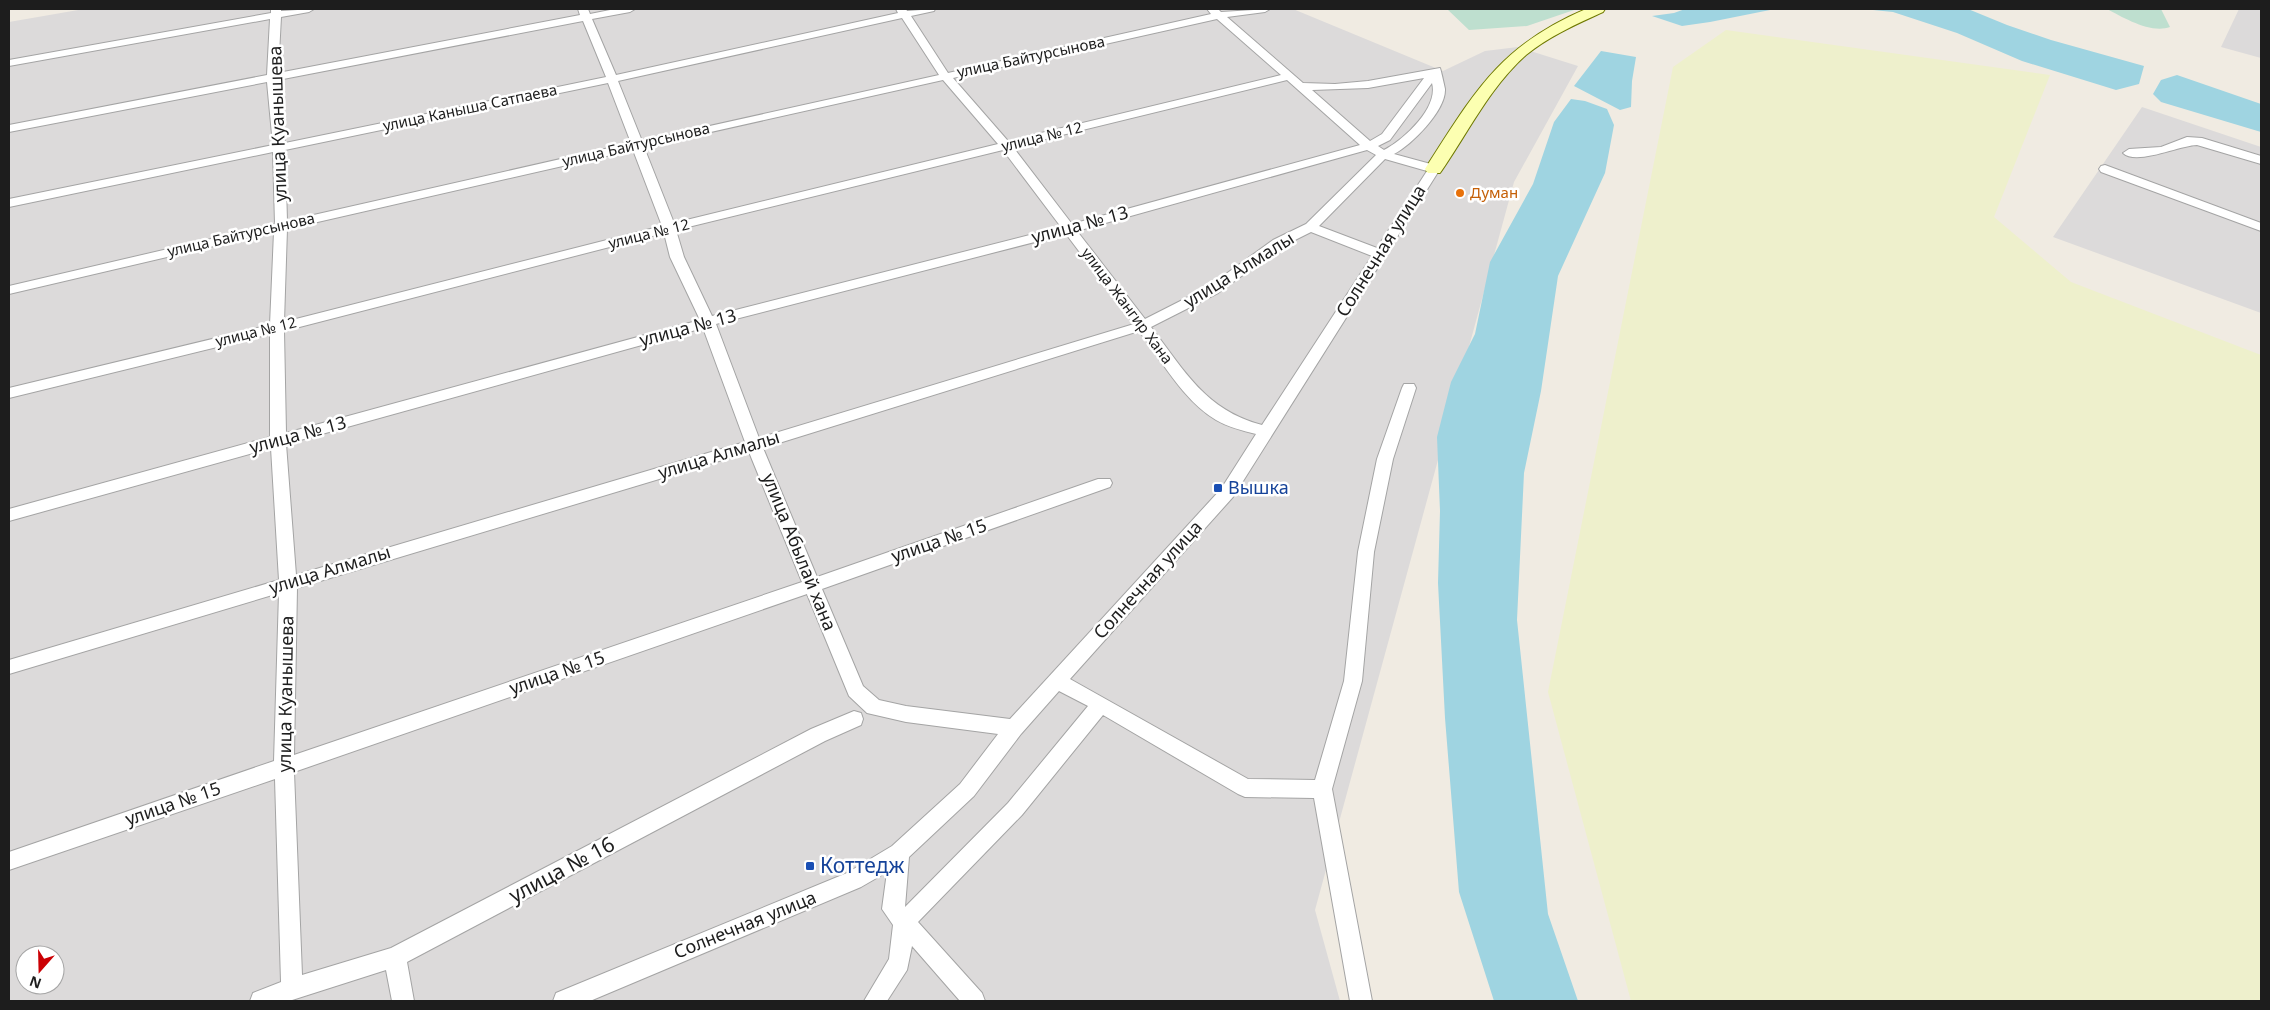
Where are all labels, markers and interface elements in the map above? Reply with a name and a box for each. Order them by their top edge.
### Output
street label: улица Байтурсынова [955,31,1107,81]
street label: улица Куанышева [262,45,292,203]
street label: улица Каныша Сатпаева [381,79,559,135]
street label: улица № 12 [999,116,1084,156]
street label: улица Байтурсынова [560,117,711,171]
street label: Солнечная улица [1330,180,1430,321]
place label: Думан [1470,182,1518,202]
marker: Думан [1454,187,1466,199]
street label: улица № 13 [1029,200,1131,248]
street label: улица Байтурсынова [165,207,316,261]
street label: улица № 12 [606,213,691,253]
street label: улица Алмалы [1179,226,1298,313]
street label: улица Жангир Хана [1077,243,1178,368]
street label: улица № 13 [637,303,739,351]
street label: улица № 12 [213,311,298,351]
street label: улица № 13 [247,410,349,458]
street label: улица Алмалы [655,424,782,484]
street label: улица Абылай хана [757,469,843,634]
place label: Вышка [1228,475,1289,499]
marker: Вышка [1212,482,1224,494]
street label: улица № 15 [888,513,990,568]
street label: Солнечная улица [1088,515,1207,644]
street label: улица Алмалы [266,539,393,599]
street label: улица Куанышева [272,615,298,773]
street label: улица № 15 [506,645,608,700]
street label: улица № 15 [122,776,224,831]
street label: улица № 16 [504,830,619,909]
place label: Коттедж [820,851,904,879]
marker: Коттедж [804,860,816,872]
street label: Солнечная улица [670,885,819,964]
north arrow [15,945,65,995]
text: N [27,972,44,994]

